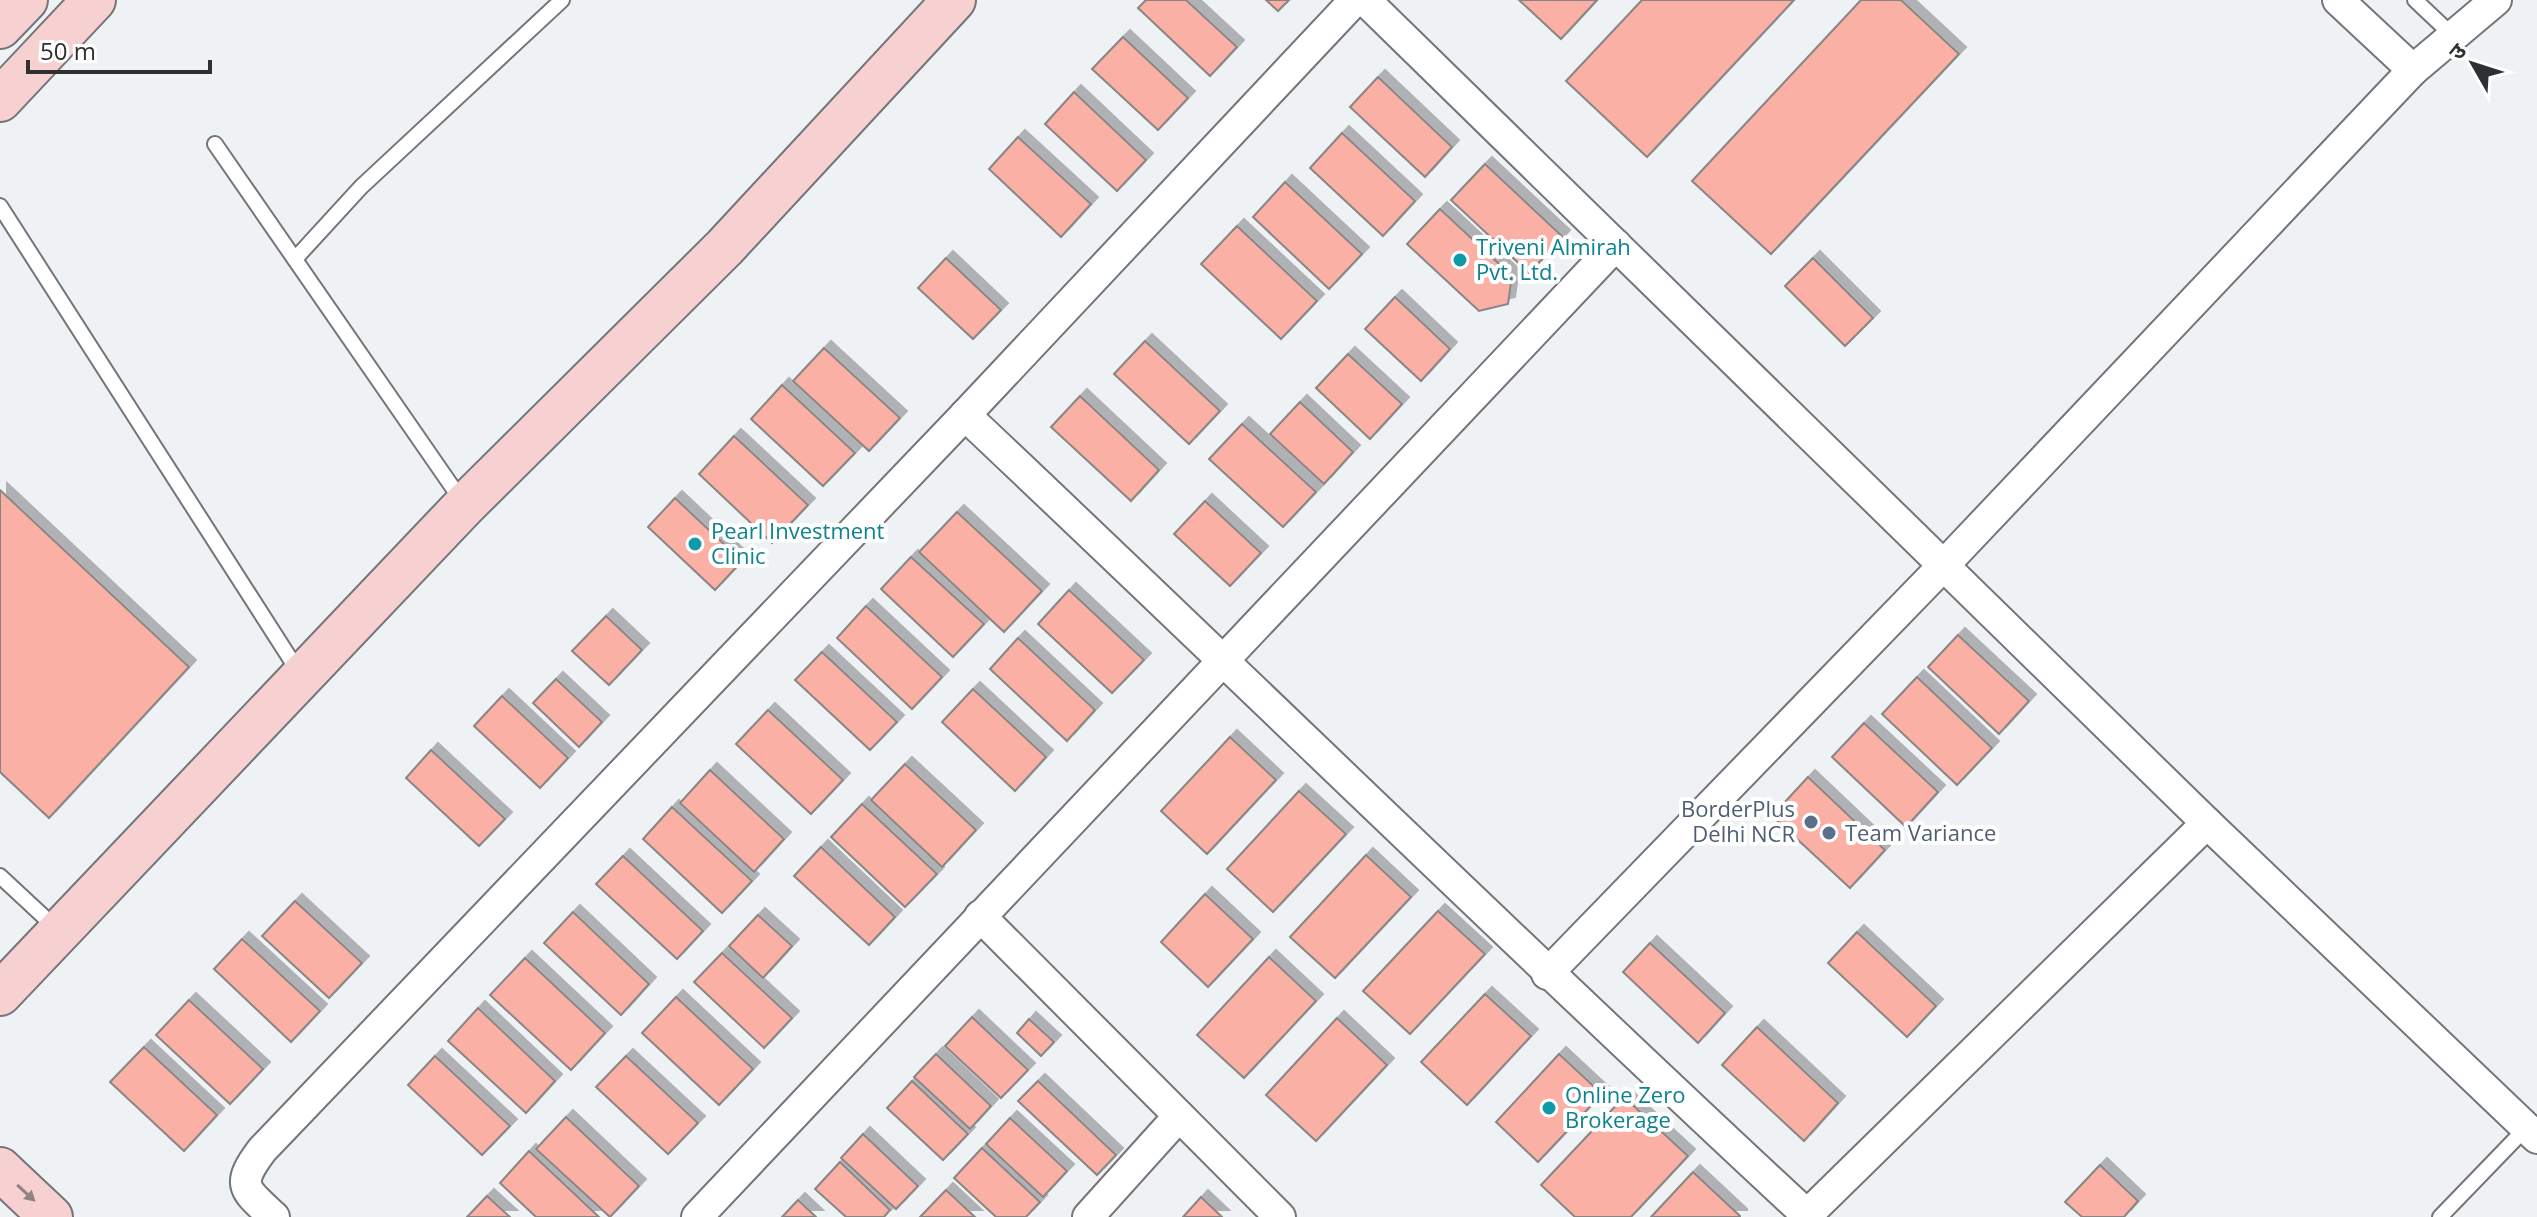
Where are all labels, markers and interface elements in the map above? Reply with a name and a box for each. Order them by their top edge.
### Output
scale bar [28,24,210,74]
north arrow [2433,24,2513,104]
text: 50 m [40,34,96,67]
text: उ [2441,35,2473,65]
place label: Triveni Almirah Pvt. Ltd. [1476,231,1631,286]
marker: Triveni Almirah Pvt. Ltd. [1451,251,1469,269]
place label: Pearl Investment Clinic [711,515,885,570]
marker: Pearl Investment Clinic [686,535,704,553]
place label: BorderPlus Delhi NCR [1681,793,1795,848]
marker: BorderPlus Delhi NCR [1802,813,1820,831]
place label: Team Variance [1845,817,1996,847]
marker: Team Variance [1820,824,1838,842]
place label: Online Zero Brokerage [1565,1079,1685,1134]
marker: Online Zero Brokerage [1540,1099,1558,1117]
one-way arrow [16,1184,35,1202]

